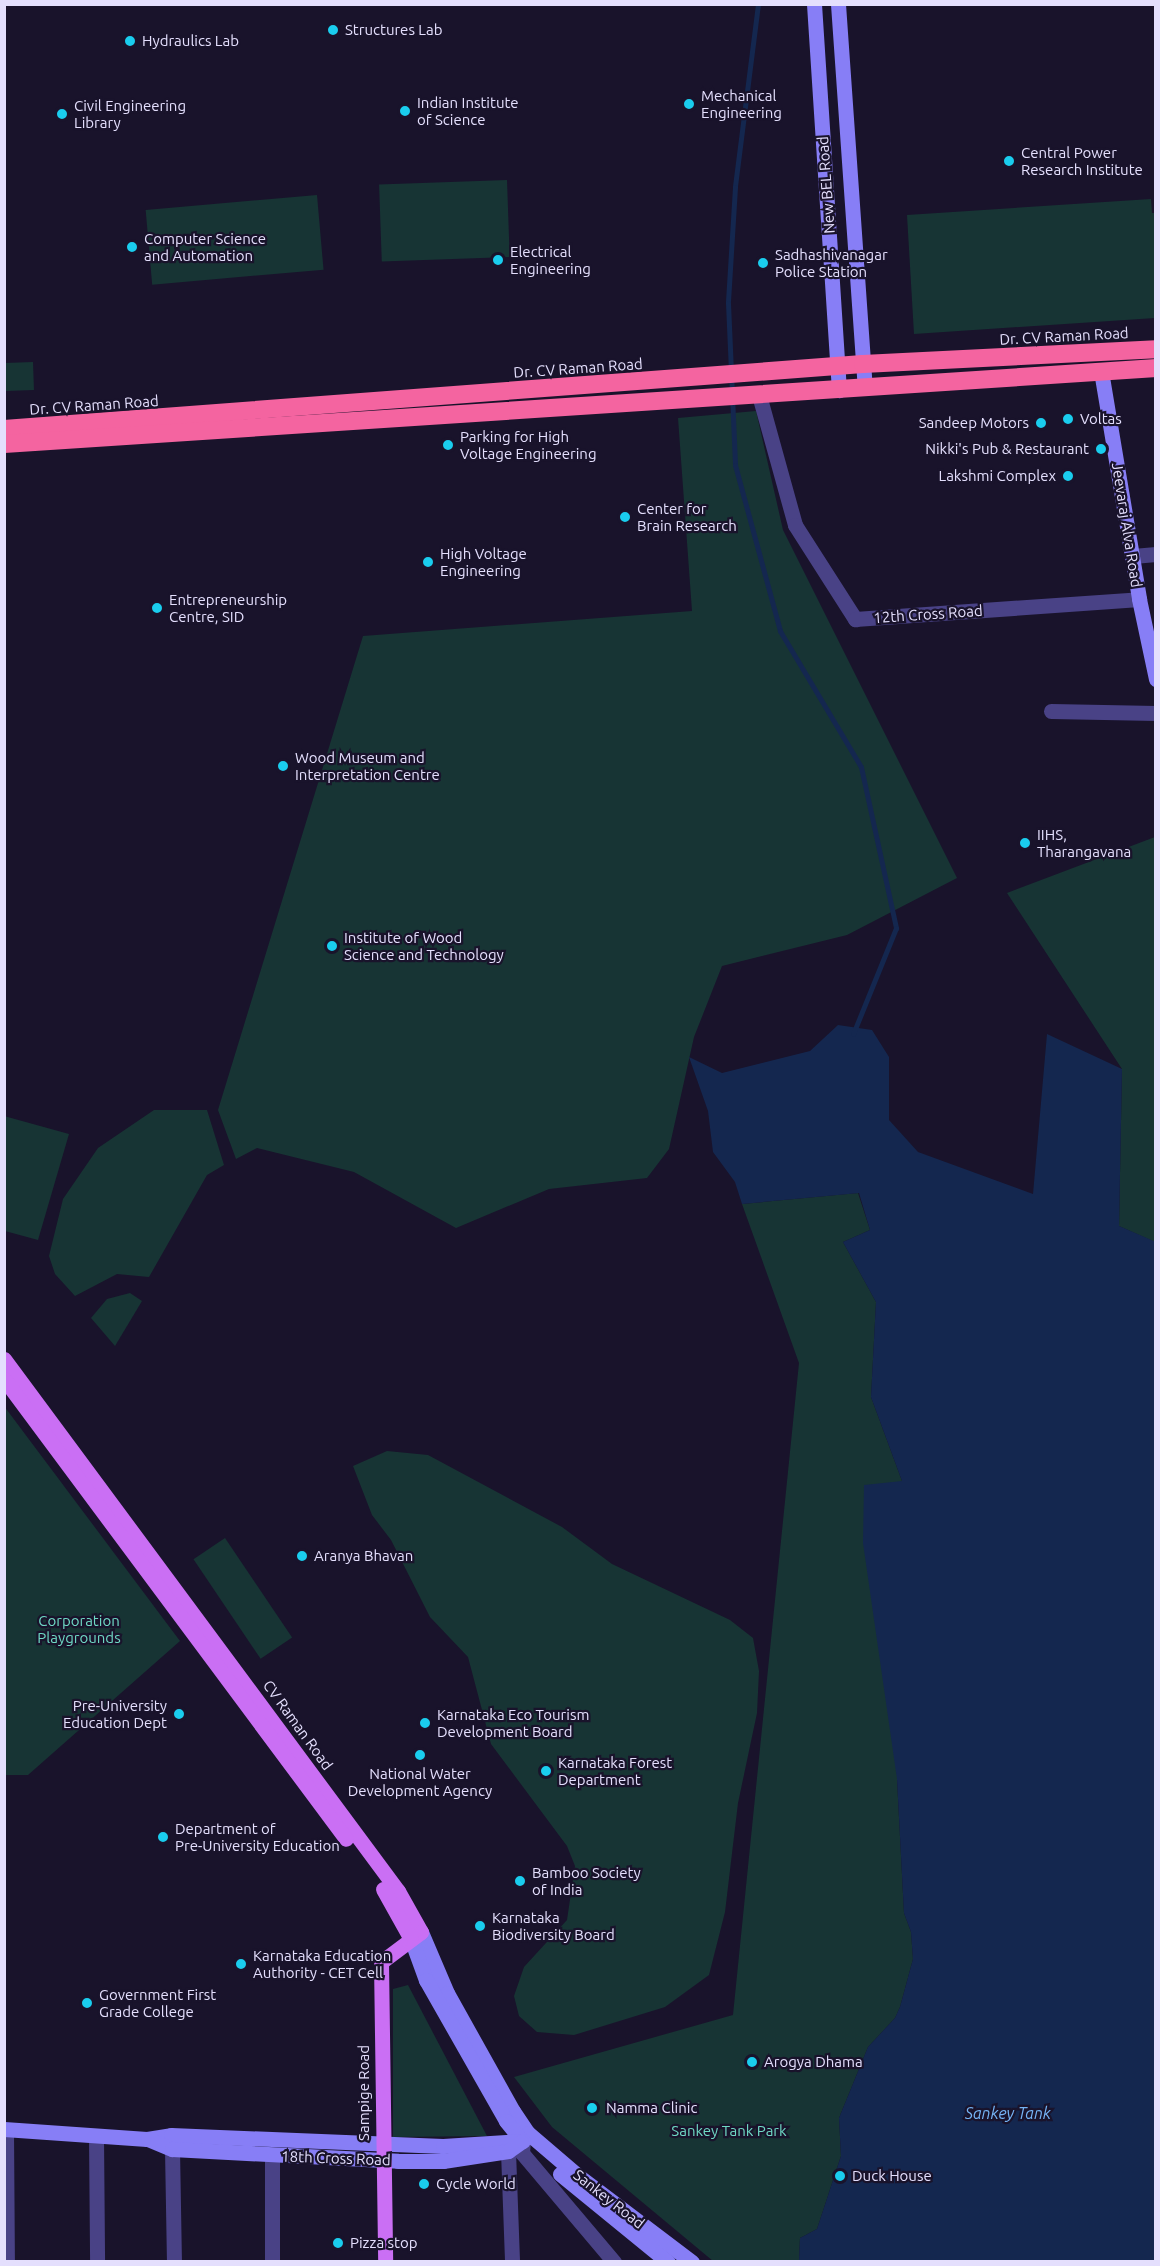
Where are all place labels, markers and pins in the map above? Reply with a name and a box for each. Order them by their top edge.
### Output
place label: Structures Lab [345,21,442,39]
marker: Structures Lab [326,23,340,37]
place label: Hydraulics Lab [142,32,239,50]
marker: Hydraulics Lab [123,34,137,48]
place label: Mechanical Engineering [701,86,782,121]
place label: Indian Institute of Science [417,93,519,128]
place label: Civil Engineering Library [74,96,186,131]
marker: Mechanical Engineering [682,97,696,111]
marker: Indian Institute of Science [398,104,412,118]
marker: Civil Engineering Library [55,107,69,121]
place label: Central Power Research Institute [1021,143,1143,178]
marker: Central Power Research Institute [1002,154,1016,168]
place label: Computer Science and Automation [144,229,266,264]
marker: Computer Science and Automation [125,240,139,254]
place label: Electrical Engineering [510,242,591,277]
place label: Sadhashivanagar Police Station [775,245,888,280]
marker: Electrical Engineering [491,253,505,267]
marker: Sadhashivanagar Police Station [756,256,770,270]
place label: Voltas [1080,410,1122,428]
marker: Voltas [1061,412,1075,426]
place label: Sandeep Motors [919,414,1029,432]
marker: Sandeep Motors [1034,416,1048,430]
place label: Parking for High Voltage Engineering [460,427,596,462]
marker: Parking for High Voltage Engineering [441,438,455,452]
place label: Nikki's Pub & Restaurant [925,440,1089,458]
marker: Nikki's Pub & Restaurant [1094,442,1108,456]
place label: Lakshmi Complex [939,467,1056,485]
marker: Lakshmi Complex [1061,469,1075,483]
place label: Center for Brain Research [637,499,737,534]
marker: Center for Brain Research [618,510,632,524]
place label: High Voltage Engineering [440,544,527,579]
marker: High Voltage Engineering [421,555,435,569]
place label: Entrepreneurship Centre, SID [169,590,287,625]
marker: Entrepreneurship Centre, SID [150,601,164,615]
place label: Wood Museum and Interpretation Centre [295,748,440,783]
marker: Wood Museum and Interpretation Centre [276,759,290,773]
place label: IIHS, Tharangavana [1037,825,1131,860]
marker: IIHS, Tharangavana [1018,836,1032,850]
place label: Institute of Wood Science and Technology [344,928,504,963]
marker: Institute of Wood Science and Technology [325,939,339,953]
place label: Aranya Bhavan [314,1547,413,1565]
marker: Aranya Bhavan [295,1549,309,1563]
place label: Pre-University Education Dept [63,1696,167,1731]
place label: Karnataka Eco Tourism Development Board [437,1705,589,1740]
marker: Pre-University Education Dept [172,1707,186,1721]
marker: Karnataka Eco Tourism Development Board [418,1716,432,1730]
marker: National Water Development Agency [413,1748,427,1762]
place label: Karnataka Forest Department [558,1753,672,1788]
place label: National Water Development Agency [348,1764,492,1799]
marker: Karnataka Forest Department [539,1764,553,1778]
place label: Department of Pre-University Education [175,1819,340,1854]
marker: Department of Pre-University Education [156,1830,170,1844]
place label: Bamboo Society of India [532,1863,641,1898]
marker: Bamboo Society of India [513,1874,527,1888]
place label: Karnataka Biodiversity Board [492,1908,615,1943]
marker: Karnataka Biodiversity Board [473,1919,487,1933]
place label: Karnataka Education Authority - CET Cell [253,1946,391,1981]
marker: Karnataka Education Authority - CET Cell [234,1957,248,1971]
place label: Government First Grade College [99,1985,216,2020]
marker: Government First Grade College [80,1996,94,2010]
place label: Arogya Dhama [764,2053,863,2071]
marker: Arogya Dhama [745,2055,759,2069]
marker: Namma Clinic [583,2099,601,2117]
place label: Namma Clinic [606,2099,697,2117]
place label: Duck House [852,2167,932,2185]
marker: Duck House [833,2169,847,2183]
place label: Cycle World [436,2175,516,2193]
marker: Cycle World [417,2177,431,2191]
place label: Pizza stop [350,2234,417,2252]
marker: Pizza stop [331,2236,345,2250]

